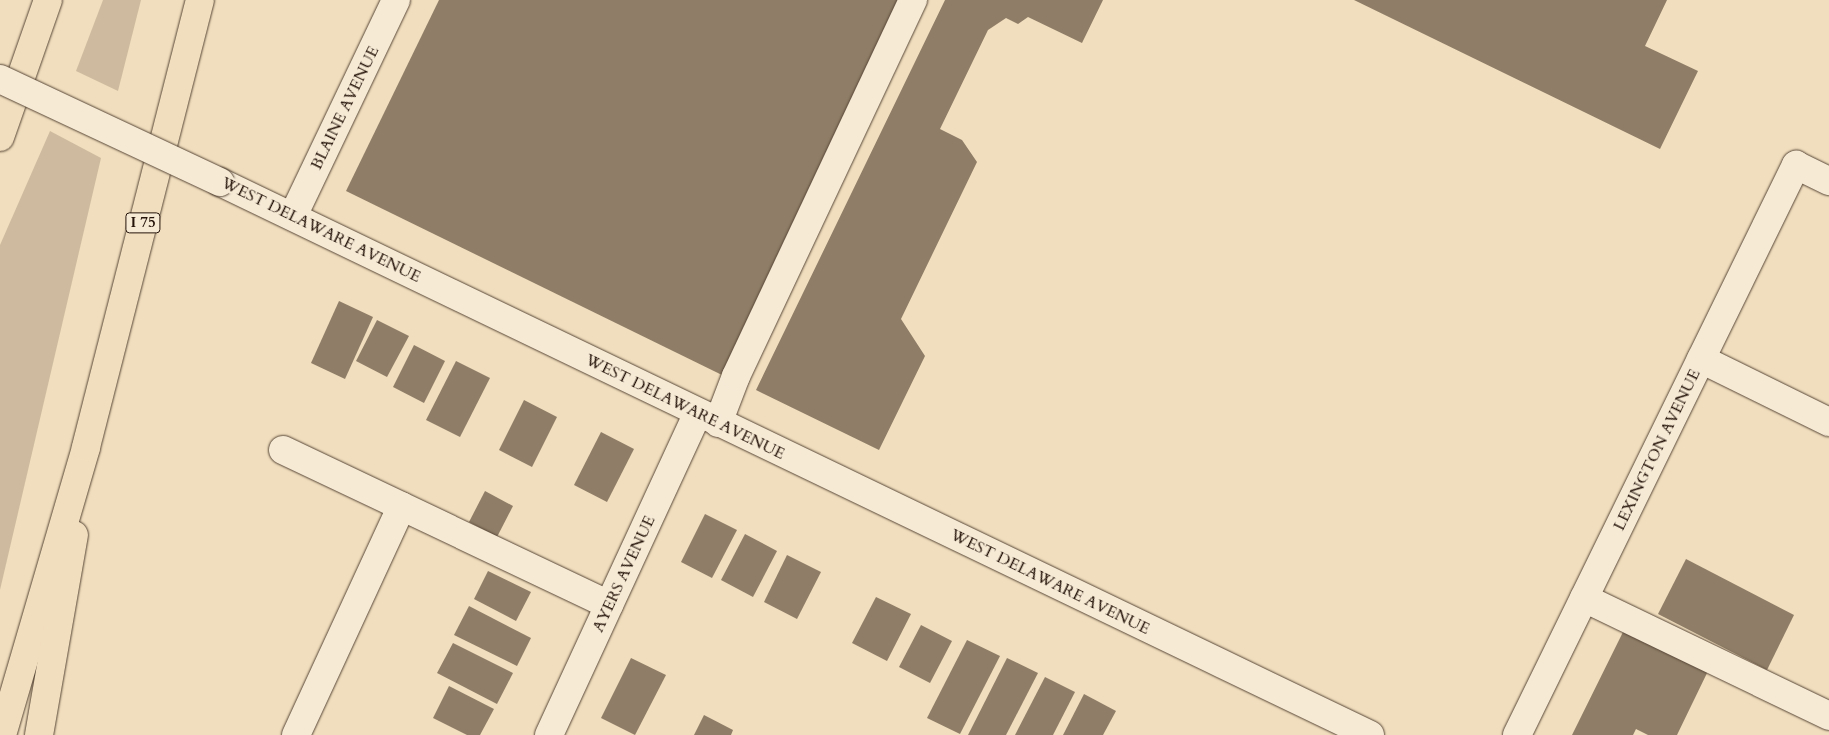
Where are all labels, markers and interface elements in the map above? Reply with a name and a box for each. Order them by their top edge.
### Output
street label: BLAINE AVENUE [307,43,383,173]
street label: WEST DELAWARE AVENUE [218,173,424,287]
road number: I 75 [124,210,162,236]
street label: WEST DELAWARE AVENUE [582,350,788,464]
street label: LEXINGTON AVENUE [1610,366,1704,534]
street label: AYERS AVENUE [589,513,659,635]
street label: WEST DELAWARE AVENUE [947,525,1153,639]

